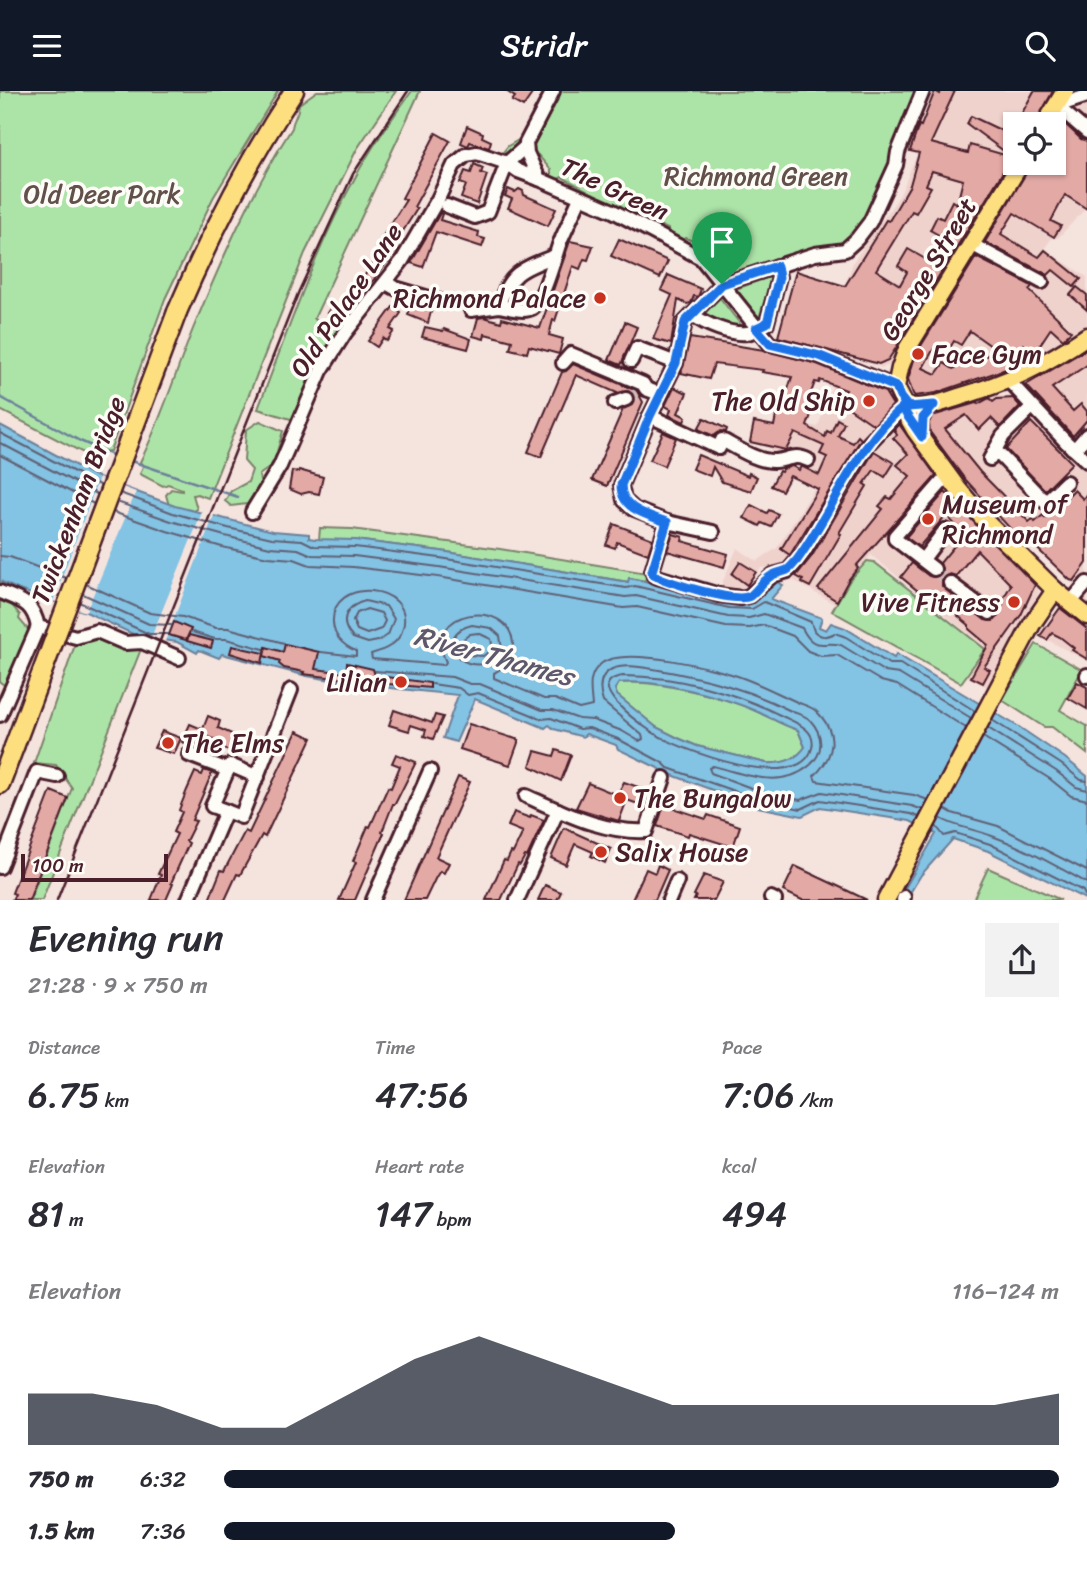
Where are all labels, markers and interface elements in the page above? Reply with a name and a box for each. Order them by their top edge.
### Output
text: Stridr [500,17,587,74]
icon: menu [28,27,66,65]
icon: search [1021,27,1059,65]
map controls [1003,112,1066,175]
button: locate [1003,112,1066,175]
street label: The Green [553,144,677,234]
park label: Richmond Green [664,153,848,199]
park label: Old Deer Park [23,171,181,217]
street label: George Street [867,188,989,350]
pin [692,212,752,284]
street label: Old Palace Lane [277,213,415,387]
icon: arrive [703,223,741,261]
place label: Richmond Palace [393,275,586,321]
marker: Richmond Palace [592,290,608,306]
place label: Face Gym [932,331,1042,377]
marker: Face Gym [910,346,926,362]
place label: The Old Ship [711,378,855,424]
street label: Twickenham Bridge [17,389,139,611]
marker: The Old Ship [861,393,877,409]
place label: Museum of Richmond [942,481,1070,557]
marker: Museum of Richmond [920,511,936,527]
place label: Vive Fitness [861,579,1000,625]
marker: Vive Fitness [1006,594,1022,610]
water label: River Thames [409,611,582,702]
place label: Lilian [326,659,387,705]
marker: Lilian [393,674,409,690]
place label: The Elms [182,720,285,766]
marker: The Elms [160,735,176,751]
place label: The Bungalow [634,775,792,821]
marker: The Bungalow [612,790,628,806]
place label: Salix House [615,829,748,875]
marker: Salix House [593,844,609,860]
text: 100 m [32,849,84,882]
scale bar [21,851,168,883]
text: Evening run [28,905,224,972]
button: share [985,923,1059,997]
text: 21:28 · 9 × 750 m [28,965,208,1006]
text: Distance [28,1031,100,1064]
text: Time [375,1031,415,1064]
text: Pace [722,1031,762,1064]
text: 6.75 [28,1064,100,1126]
text: 47:56 [375,1064,469,1126]
text: 7:06 [722,1064,795,1126]
text: km [100,1084,129,1117]
text: /km [795,1084,834,1117]
text: Elevation [28,1150,105,1183]
text: Heart rate [375,1150,464,1183]
text: kcal [722,1150,757,1183]
text: 81 [28,1183,64,1245]
text: 147 [375,1183,432,1245]
text: 494 [722,1183,787,1245]
text: m [64,1203,84,1236]
text: bpm [432,1203,472,1236]
text: Elevation [28,1271,121,1312]
text: 116–124 m [952,1271,1059,1312]
text: 750 m [28,1459,93,1500]
text: 6:32 [140,1459,186,1500]
text: 1.5 km [28,1511,95,1552]
text: 7:36 [140,1511,186,1552]

